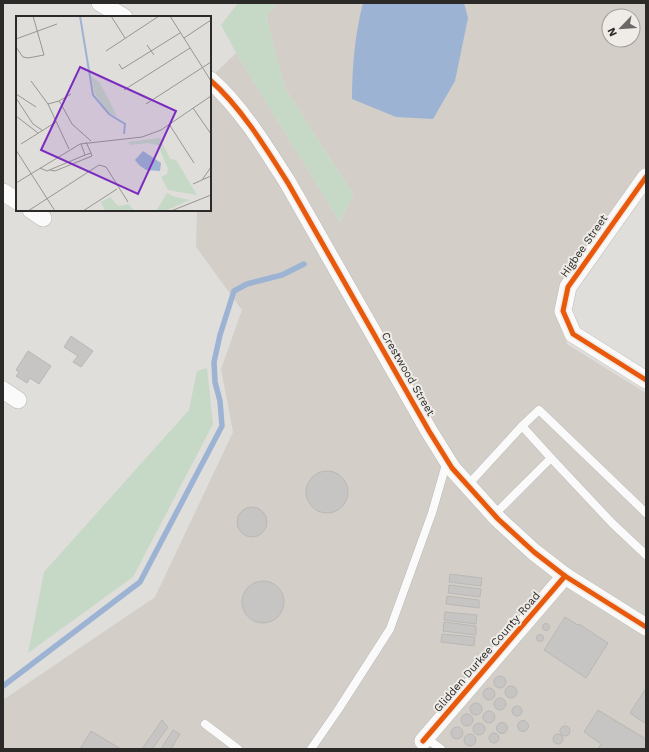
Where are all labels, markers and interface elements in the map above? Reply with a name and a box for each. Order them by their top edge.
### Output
north arrow [601,8,641,48]
inset map [16,16,211,211]
text: N [605,26,620,38]
street label: Higbee Street [558,212,611,280]
street label: Crestwood Street [379,330,437,419]
street label: Glidden Durkee County Road [431,589,543,715]

